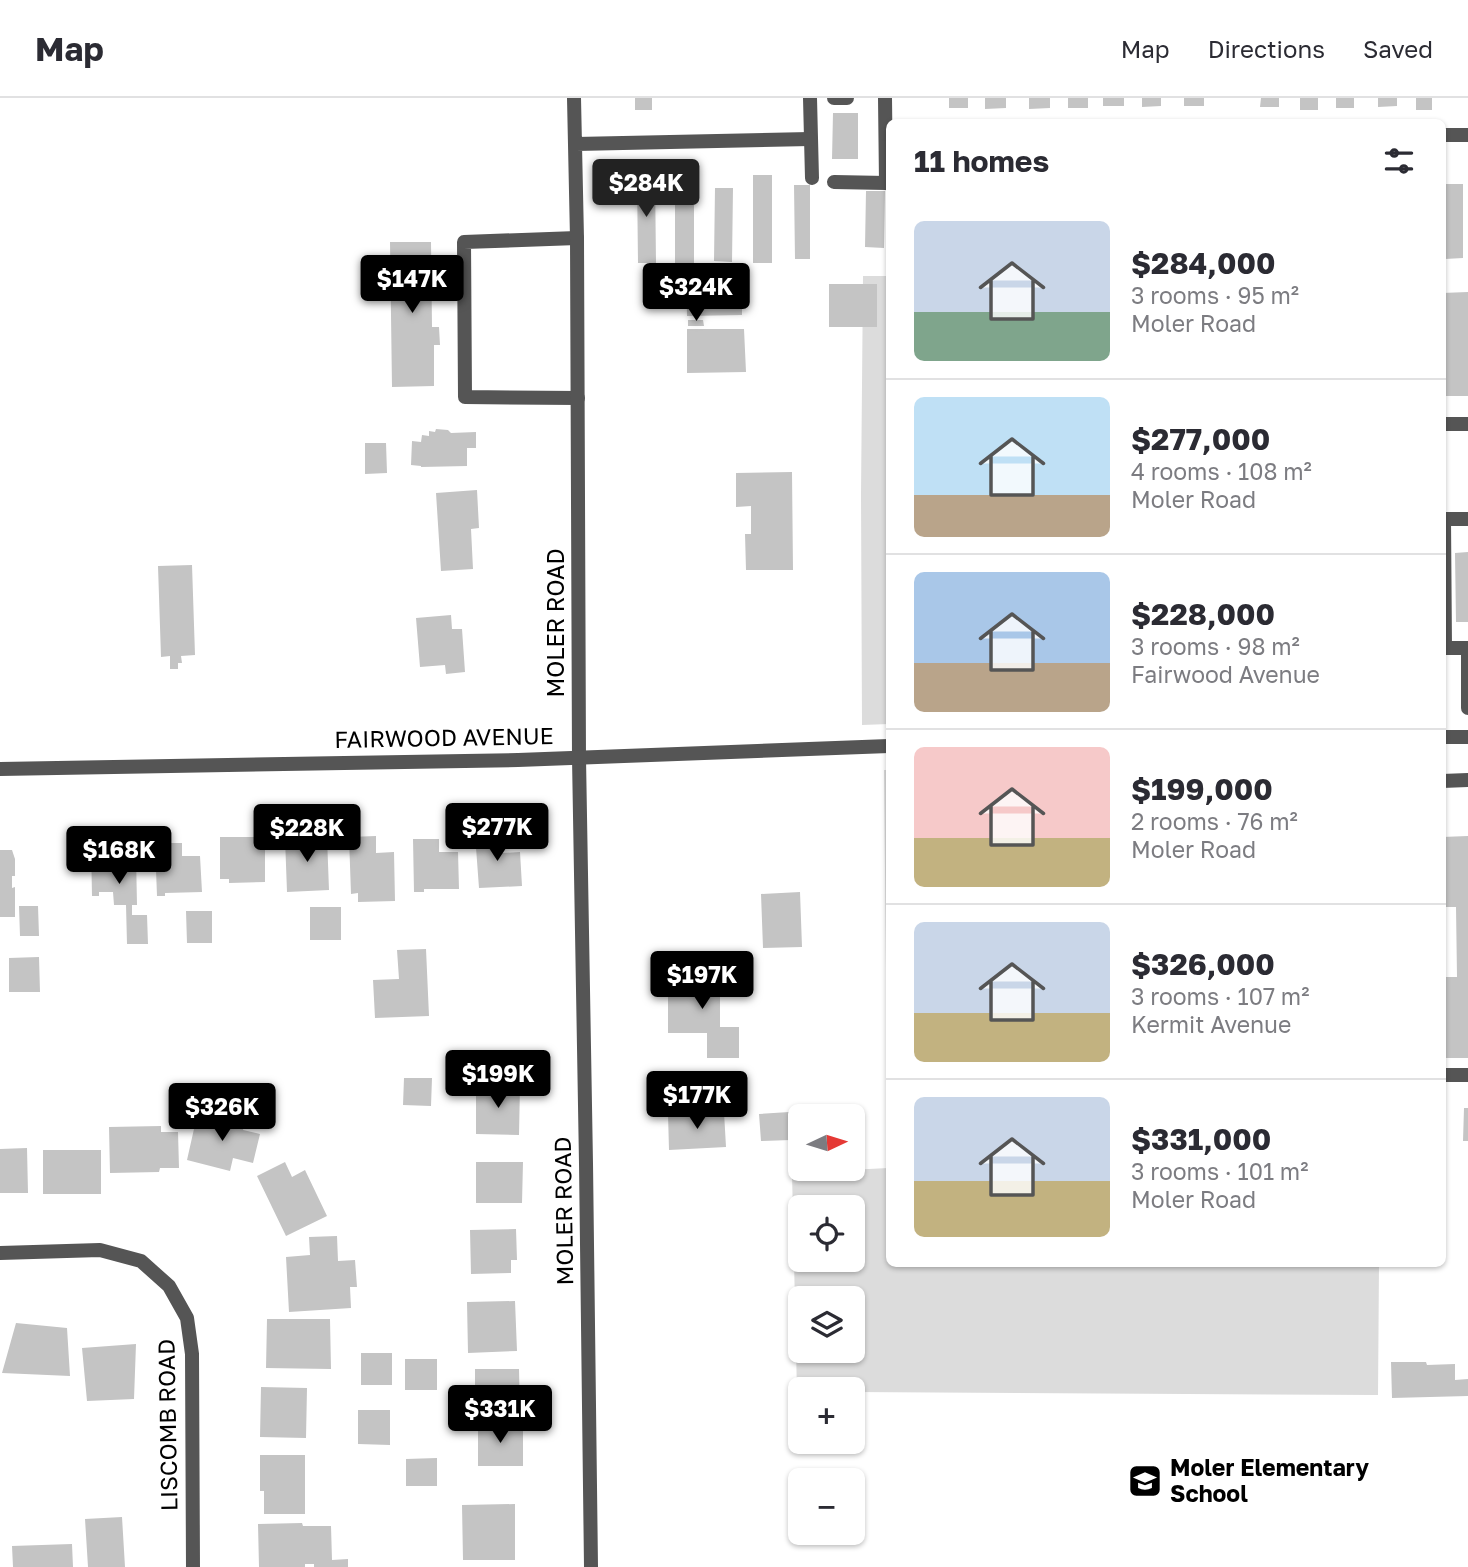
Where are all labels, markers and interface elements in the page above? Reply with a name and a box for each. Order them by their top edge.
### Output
text: Map [35,29,104,68]
text: Map [1121,34,1170,63]
text: Directions [1208,34,1325,63]
text: Saved [1363,34,1433,63]
icon: filters [1380,142,1418,180]
text: 11 homes [914,143,1049,179]
pin: $284K [597,159,695,219]
text: $284K [608,168,684,196]
text: $284,000 [1131,245,1275,281]
icon: home [970,249,1054,333]
pin: $147K [363,256,461,315]
text: $147K [377,264,447,292]
pin: $324K [647,264,745,323]
text: $324K [659,272,733,300]
text: 3 rooms · 95 m² [1131,281,1299,309]
text: Moler Road [1131,309,1256,337]
text: $277,000 [1131,421,1270,457]
icon: home [970,425,1054,509]
text: 4 rooms · 108 m² [1131,457,1312,485]
text: Moler Road [1131,485,1256,513]
street label: MOLER ROAD [541,548,569,698]
text: $228,000 [1131,596,1275,632]
icon: home [970,600,1054,684]
text: 3 rooms · 98 m² [1131,632,1300,660]
text: Fairwood Avenue [1131,660,1320,688]
street label: FAIRWOOD AVENUE [334,721,554,753]
text: $199,000 [1131,771,1273,807]
icon: home [970,775,1054,859]
pin: $228K [258,804,356,864]
pin: $277K [448,804,546,863]
text: 2 rooms · 76 m² [1131,807,1298,835]
text: $277K [461,812,533,840]
text: $228K [270,813,344,841]
pin: $168K [70,826,168,886]
text: $168K [82,835,156,863]
text: Moler Road [1131,835,1256,863]
text: $326,000 [1131,946,1275,982]
icon: home [970,950,1054,1034]
pin: $197K [653,951,751,1011]
text: $197K [666,960,738,988]
text: 3 rooms · 107 m² [1131,982,1309,1010]
text: Kermit Avenue [1131,1010,1291,1038]
pin: $199K [449,1051,547,1110]
text: $199K [461,1059,535,1087]
pin: $177K [648,1072,746,1131]
text: $177K [662,1080,732,1108]
pin: $326K [173,1084,271,1143]
text: $326K [185,1092,259,1120]
north arrow [788,1104,864,1181]
map controls [788,1104,865,1545]
text: $331,000 [1131,1121,1271,1157]
icon: home [970,1125,1054,1209]
street label: MOLER ROAD [548,1136,578,1286]
text: 3 rooms · 101 m² [1131,1157,1308,1185]
text: Moler Road [1131,1185,1256,1213]
button: locate [788,1195,865,1272]
button: layers [788,1286,865,1363]
street label: LISCOMB ROAD [151,1339,183,1511]
button: + [788,1377,865,1454]
pin: $331K [451,1386,549,1445]
text: $331K [464,1394,536,1422]
place label: Moler Elementary School [1170,1453,1369,1507]
school or university icon: Moler Elementary School [1126,1462,1164,1500]
button: − [788,1468,865,1545]

